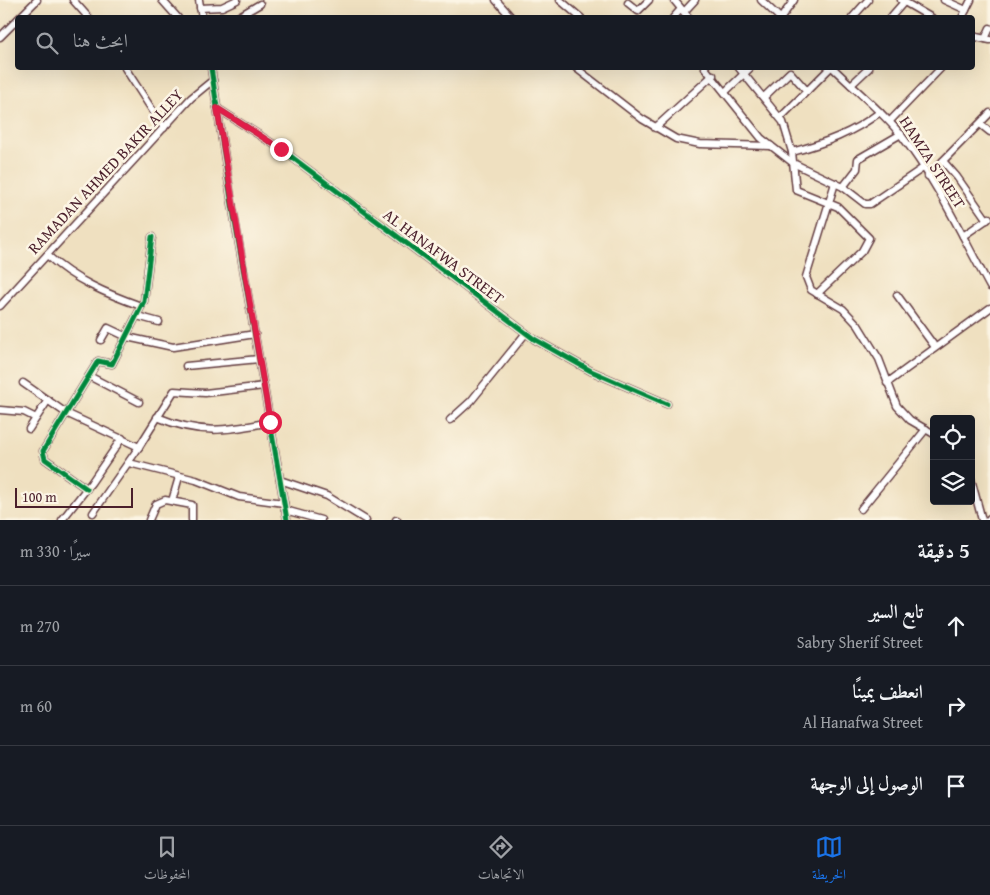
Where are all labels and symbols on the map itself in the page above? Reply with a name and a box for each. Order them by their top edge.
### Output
street label: RAMADAN AHMED BAKIR ALLEY [22,83,188,259]
street label: HAMZA STREET [894,111,972,213]
route end [270,138,293,161]
street label: AL HANAFWA STREET [378,202,510,310]
route start [259,411,282,434]
scale bar [15,485,132,508]

